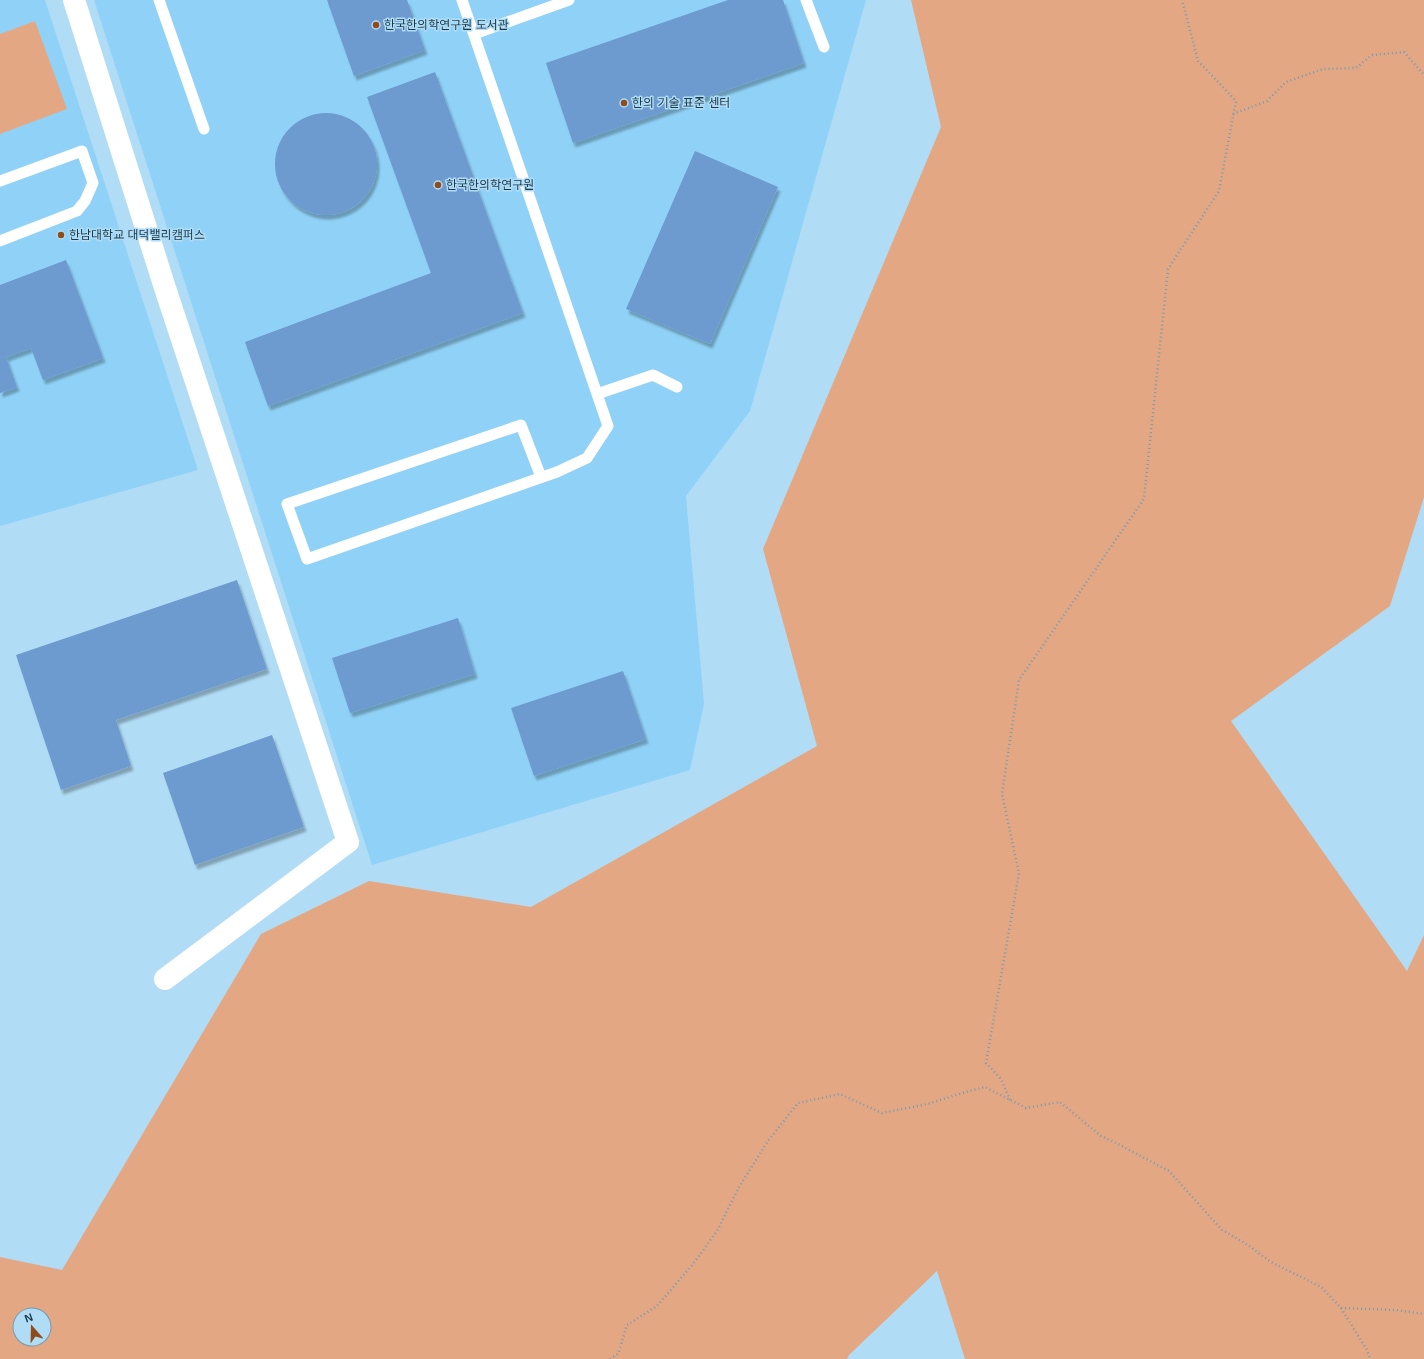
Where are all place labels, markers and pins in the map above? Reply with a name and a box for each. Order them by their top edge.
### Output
place label: 한국한의학연구원 도서관 [384,18,509,32]
marker: 한국한의학연구원 도서관 [371,20,381,30]
place label: 한의 기술 표준 센터 [632,96,730,110]
marker: 한의 기술 표준 센터 [619,98,629,108]
place label: 한국한의학연구원 [446,178,534,192]
marker: 한국한의학연구원 [433,180,443,190]
place label: 한남대학교 대덕밸리캠퍼스 [69,228,205,242]
marker: 한남대학교 대덕밸리캠퍼스 [56,230,66,240]

